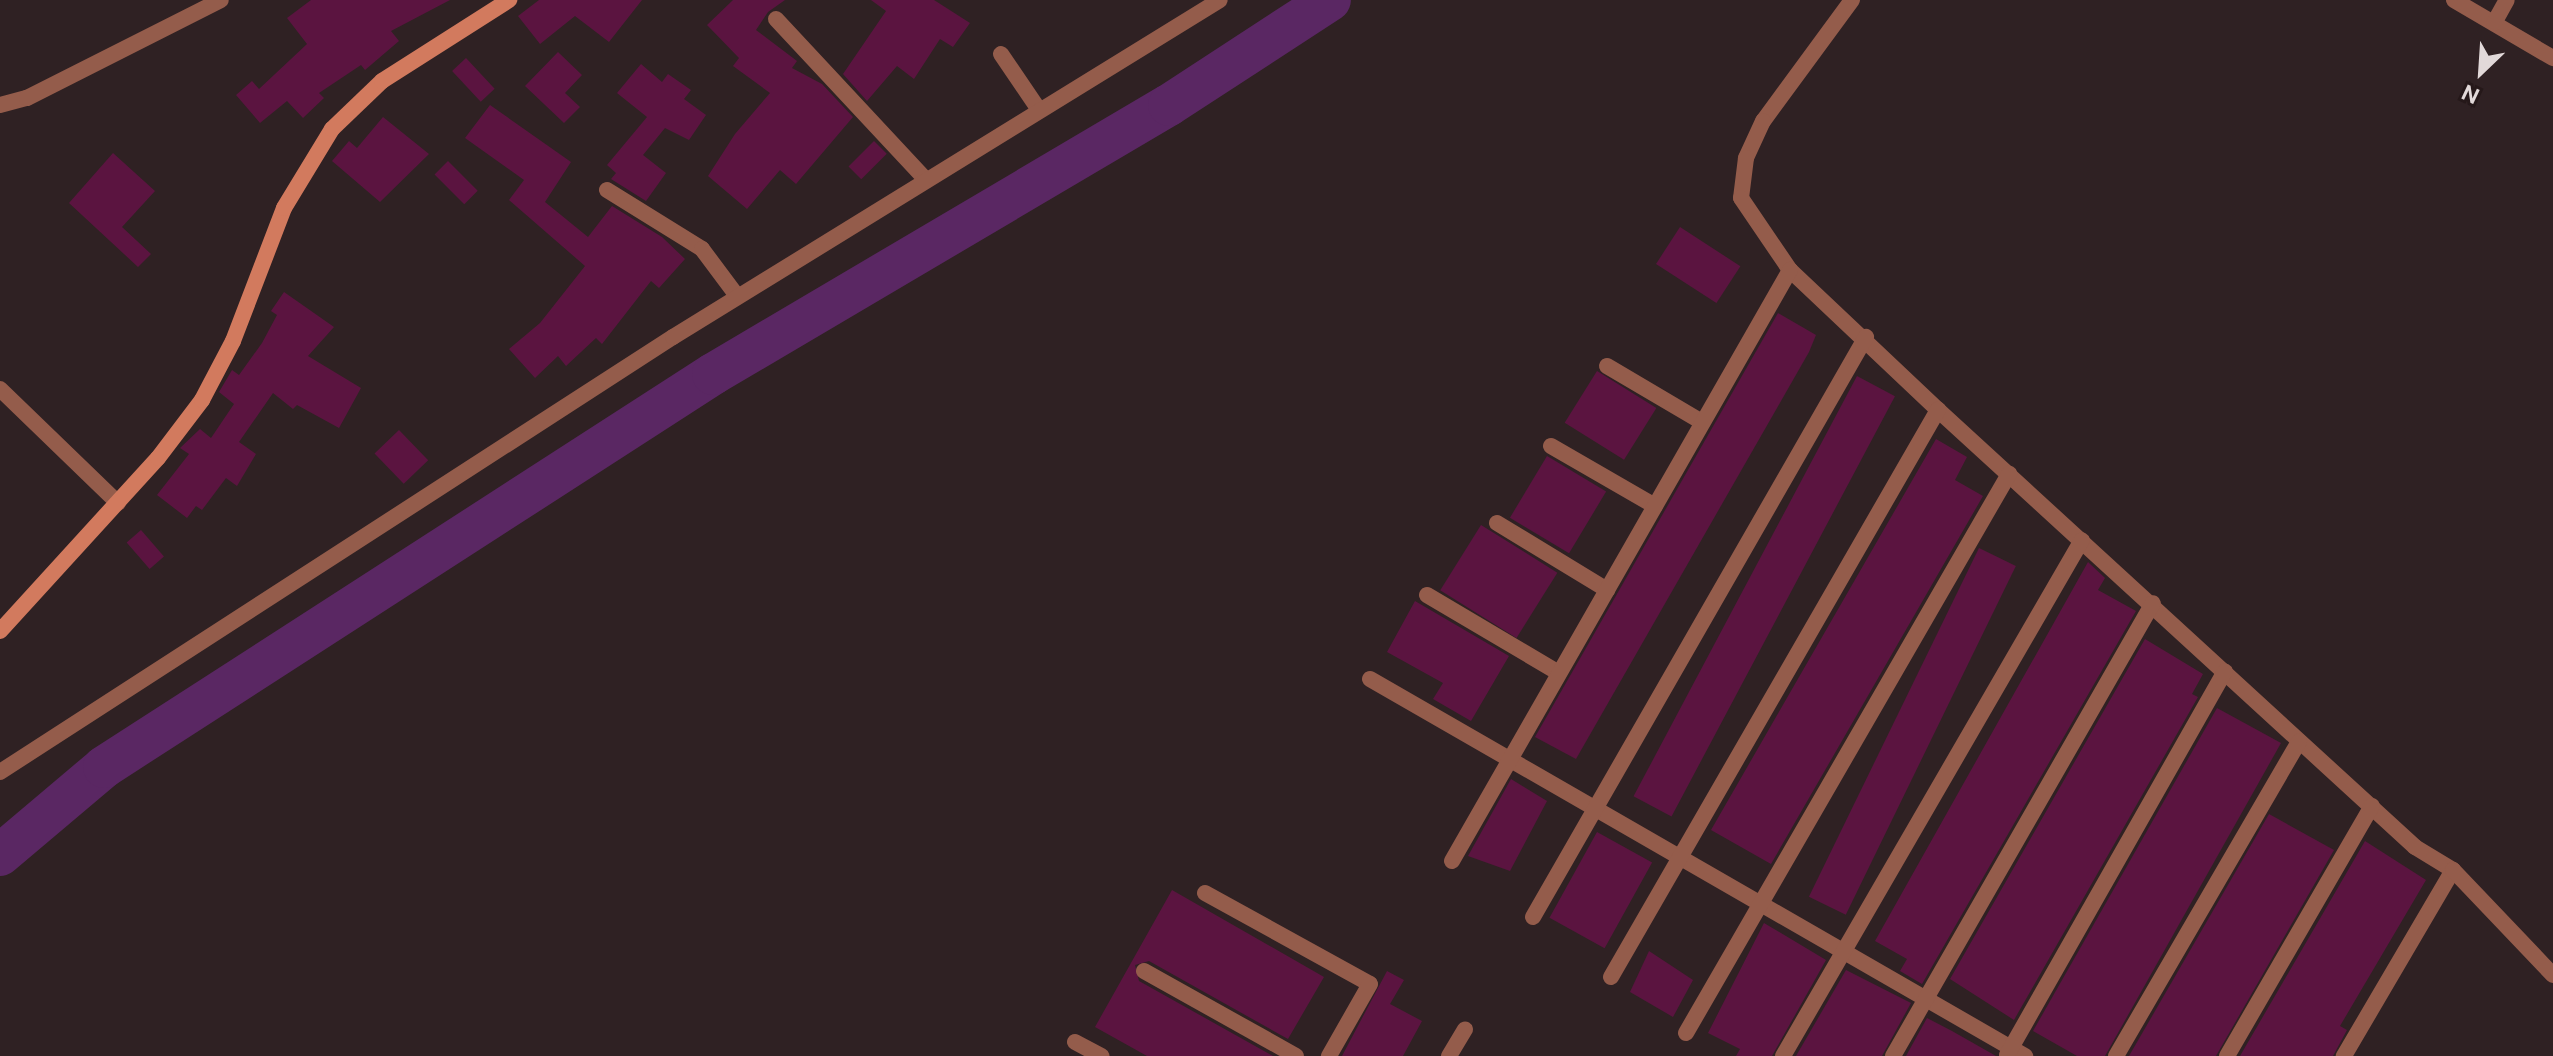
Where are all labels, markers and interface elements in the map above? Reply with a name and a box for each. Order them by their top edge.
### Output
north arrow [2441,32,2521,112]
text: N [2457,78,2484,111]

